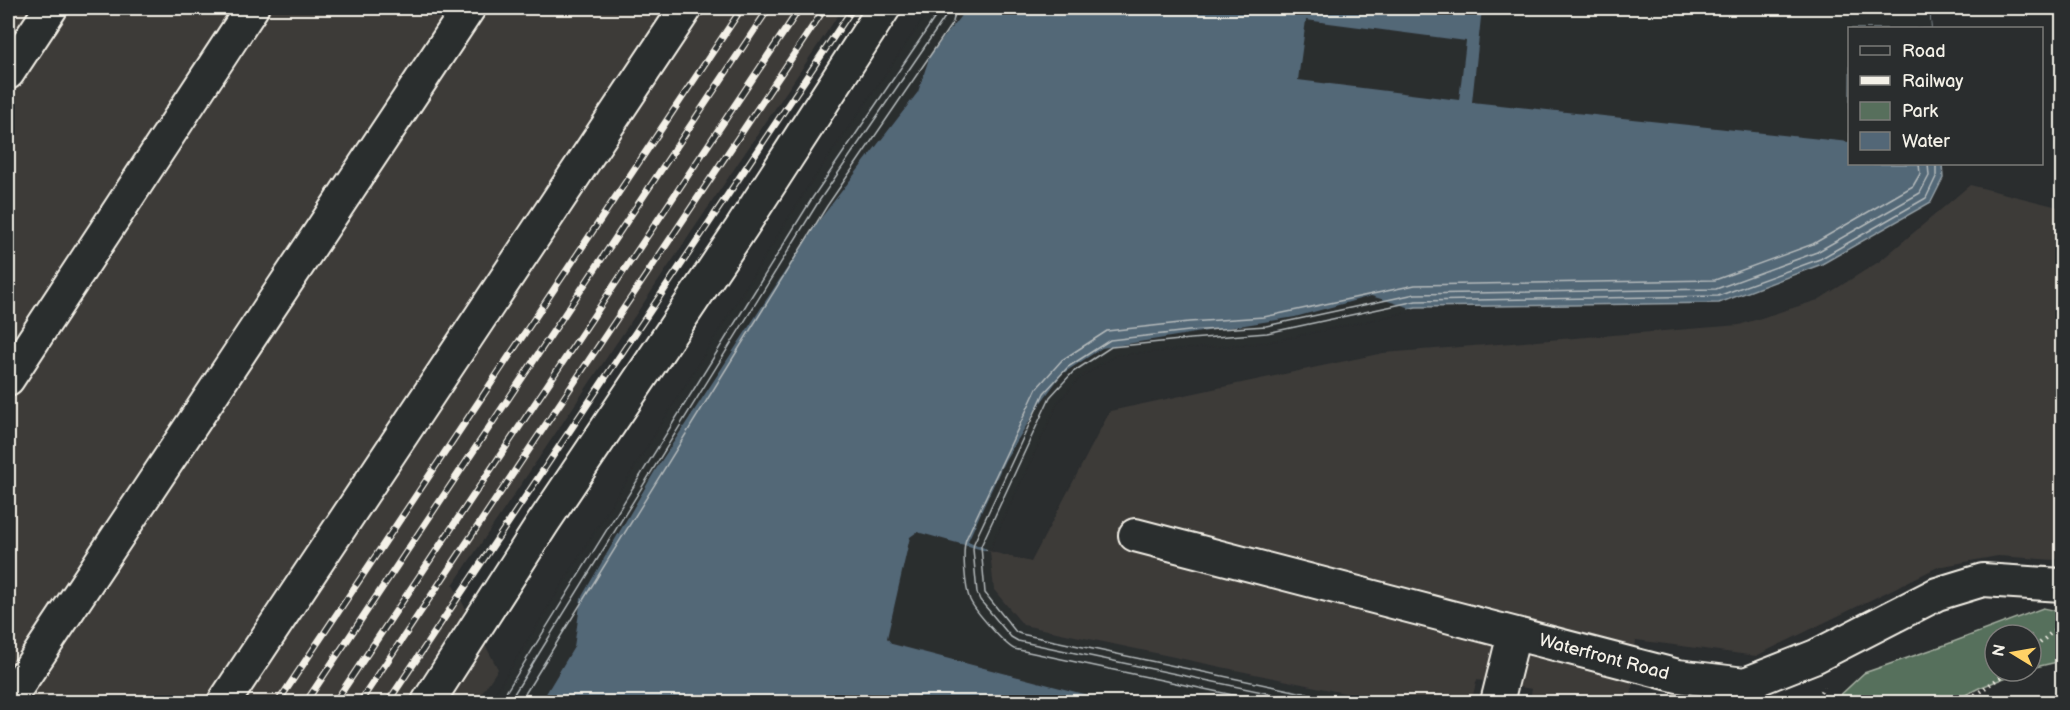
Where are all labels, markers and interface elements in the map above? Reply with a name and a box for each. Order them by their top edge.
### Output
legend [1848,27,2043,165]
text: Road [1902,41,1946,62]
text: Railway [1902,71,1964,92]
text: Park [1902,101,1938,122]
text: Water [1902,131,1950,152]
north arrow [1983,623,2043,683]
street label: Waterfront Road [1537,630,1671,684]
text: N [1989,643,2010,658]

